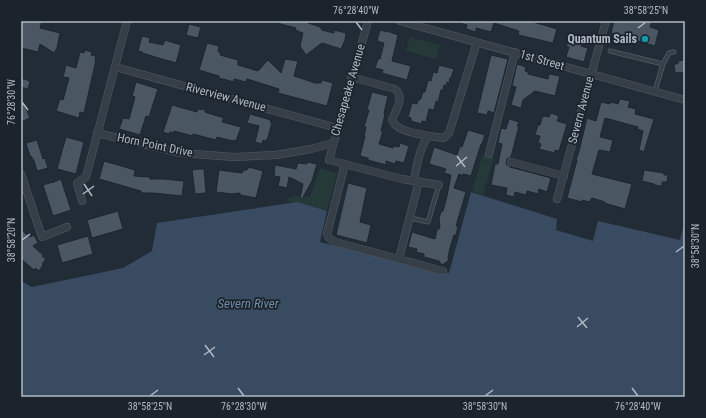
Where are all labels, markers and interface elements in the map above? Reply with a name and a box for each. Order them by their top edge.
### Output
text: 76°28'40"W [333,5,379,16]
text: 38°58'25"N [624,5,668,16]
place label: Quantum Sails [567,32,638,46]
marker: Quantum Sails [640,34,650,44]
street label: Chesapeake Avenue [328,42,368,138]
street label: 1st Street [518,47,566,73]
street label: Severn Avenue [565,74,597,145]
text: 76°28'30"W [6,79,17,125]
street label: Riverview Avenue [184,80,268,114]
street label: Horn Point Drive [116,130,195,160]
text: 38°58'20"N [6,218,17,262]
text: 38°58'30"N [690,224,701,268]
water label: Severn River [217,296,280,311]
text: 38°58'25"N [128,401,172,412]
text: 76°28'30"W [221,401,267,412]
text: 38°58'30"N [463,401,507,412]
text: 76°28'40"W [615,401,661,412]

